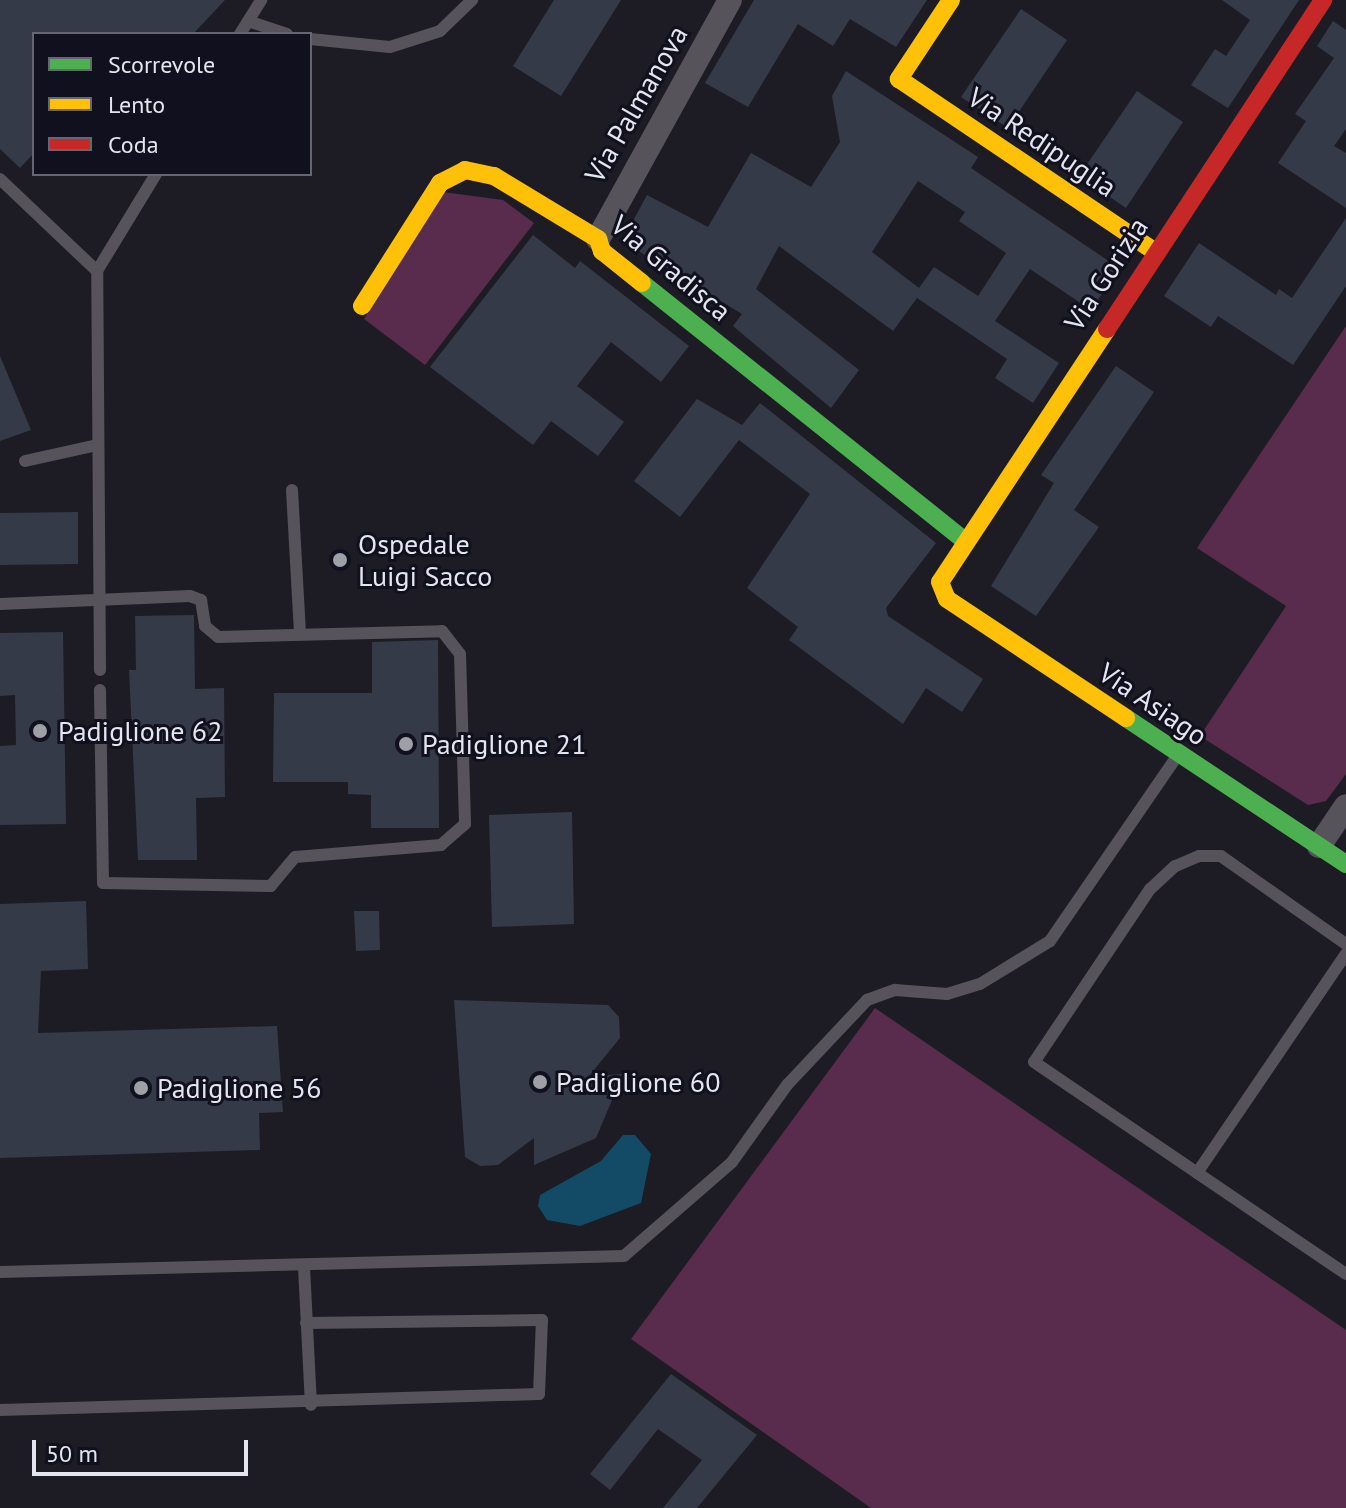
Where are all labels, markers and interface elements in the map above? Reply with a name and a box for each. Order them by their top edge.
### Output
street label: Via Palmanova [578,20,694,188]
legend [32,32,312,176]
text: Scorrevole [108,49,215,80]
street label: Via Redipuglia [961,80,1123,204]
text: Lento [108,89,165,120]
text: Coda [108,129,159,160]
street label: Via Gradisca [604,208,738,328]
street label: Via Gorizia [1057,211,1155,337]
place label: Ospedale Luigi Sacco [358,527,492,593]
marker: Ospedale Luigi Sacco [329,549,351,571]
street label: Via Asiago [1092,655,1214,753]
place label: Padiglione 62 [58,714,222,748]
marker: Padiglione 62 [29,720,51,742]
place label: Padiglione 21 [422,727,586,761]
marker: Padiglione 21 [397,735,415,753]
place label: Padiglione 60 [556,1065,720,1099]
place label: Padiglione 56 [157,1071,321,1105]
marker: Padiglione 60 [531,1073,549,1091]
marker: Padiglione 56 [132,1079,150,1097]
scale bar [36,1424,252,1474]
text: 50 m [46,1438,98,1469]

